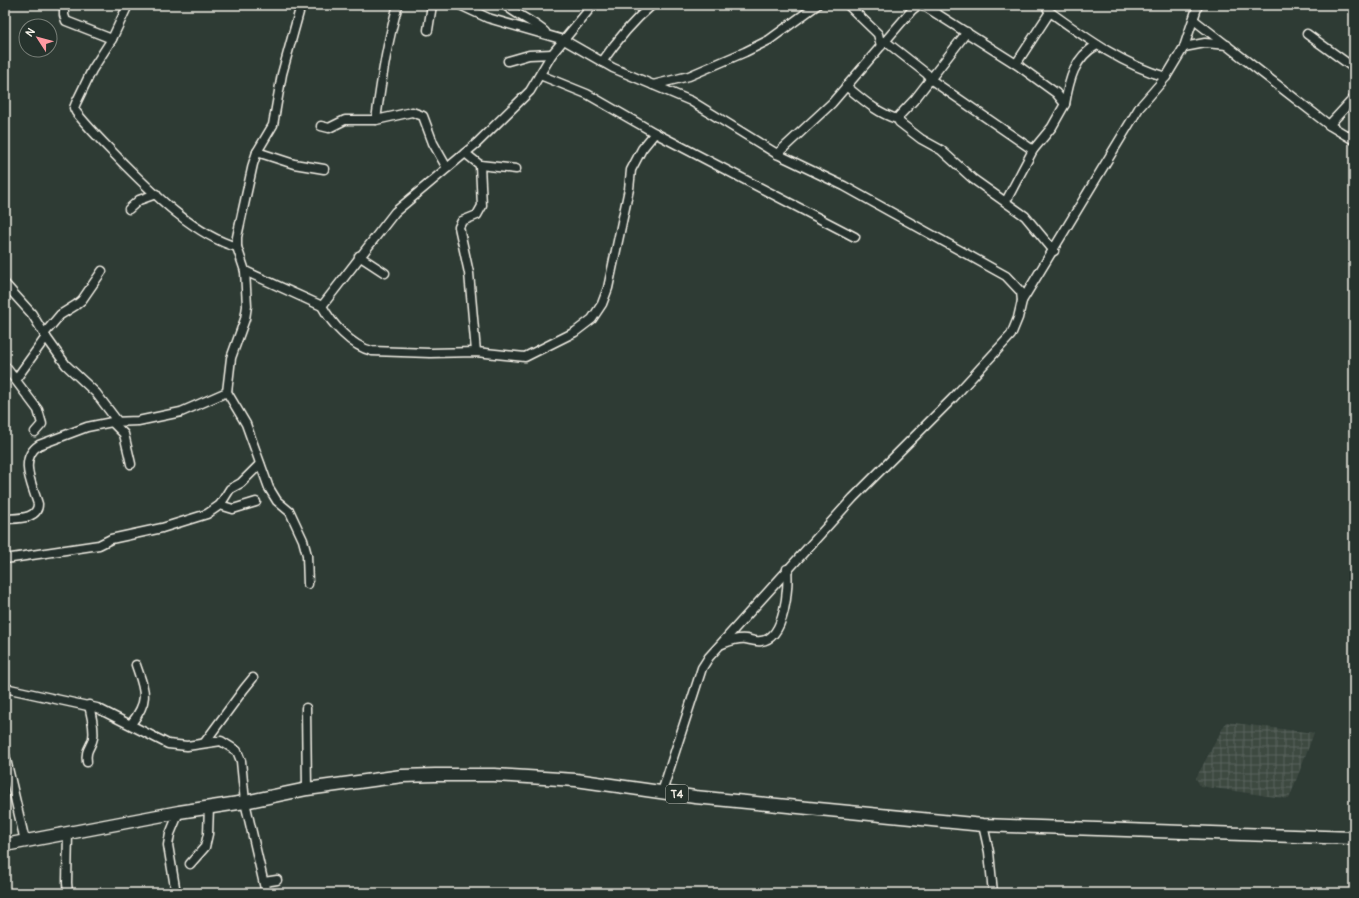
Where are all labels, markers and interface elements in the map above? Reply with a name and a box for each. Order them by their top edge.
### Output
north arrow [18,18,58,58]
text: N [23,25,38,39]
road number: T4 [666,785,688,803]

